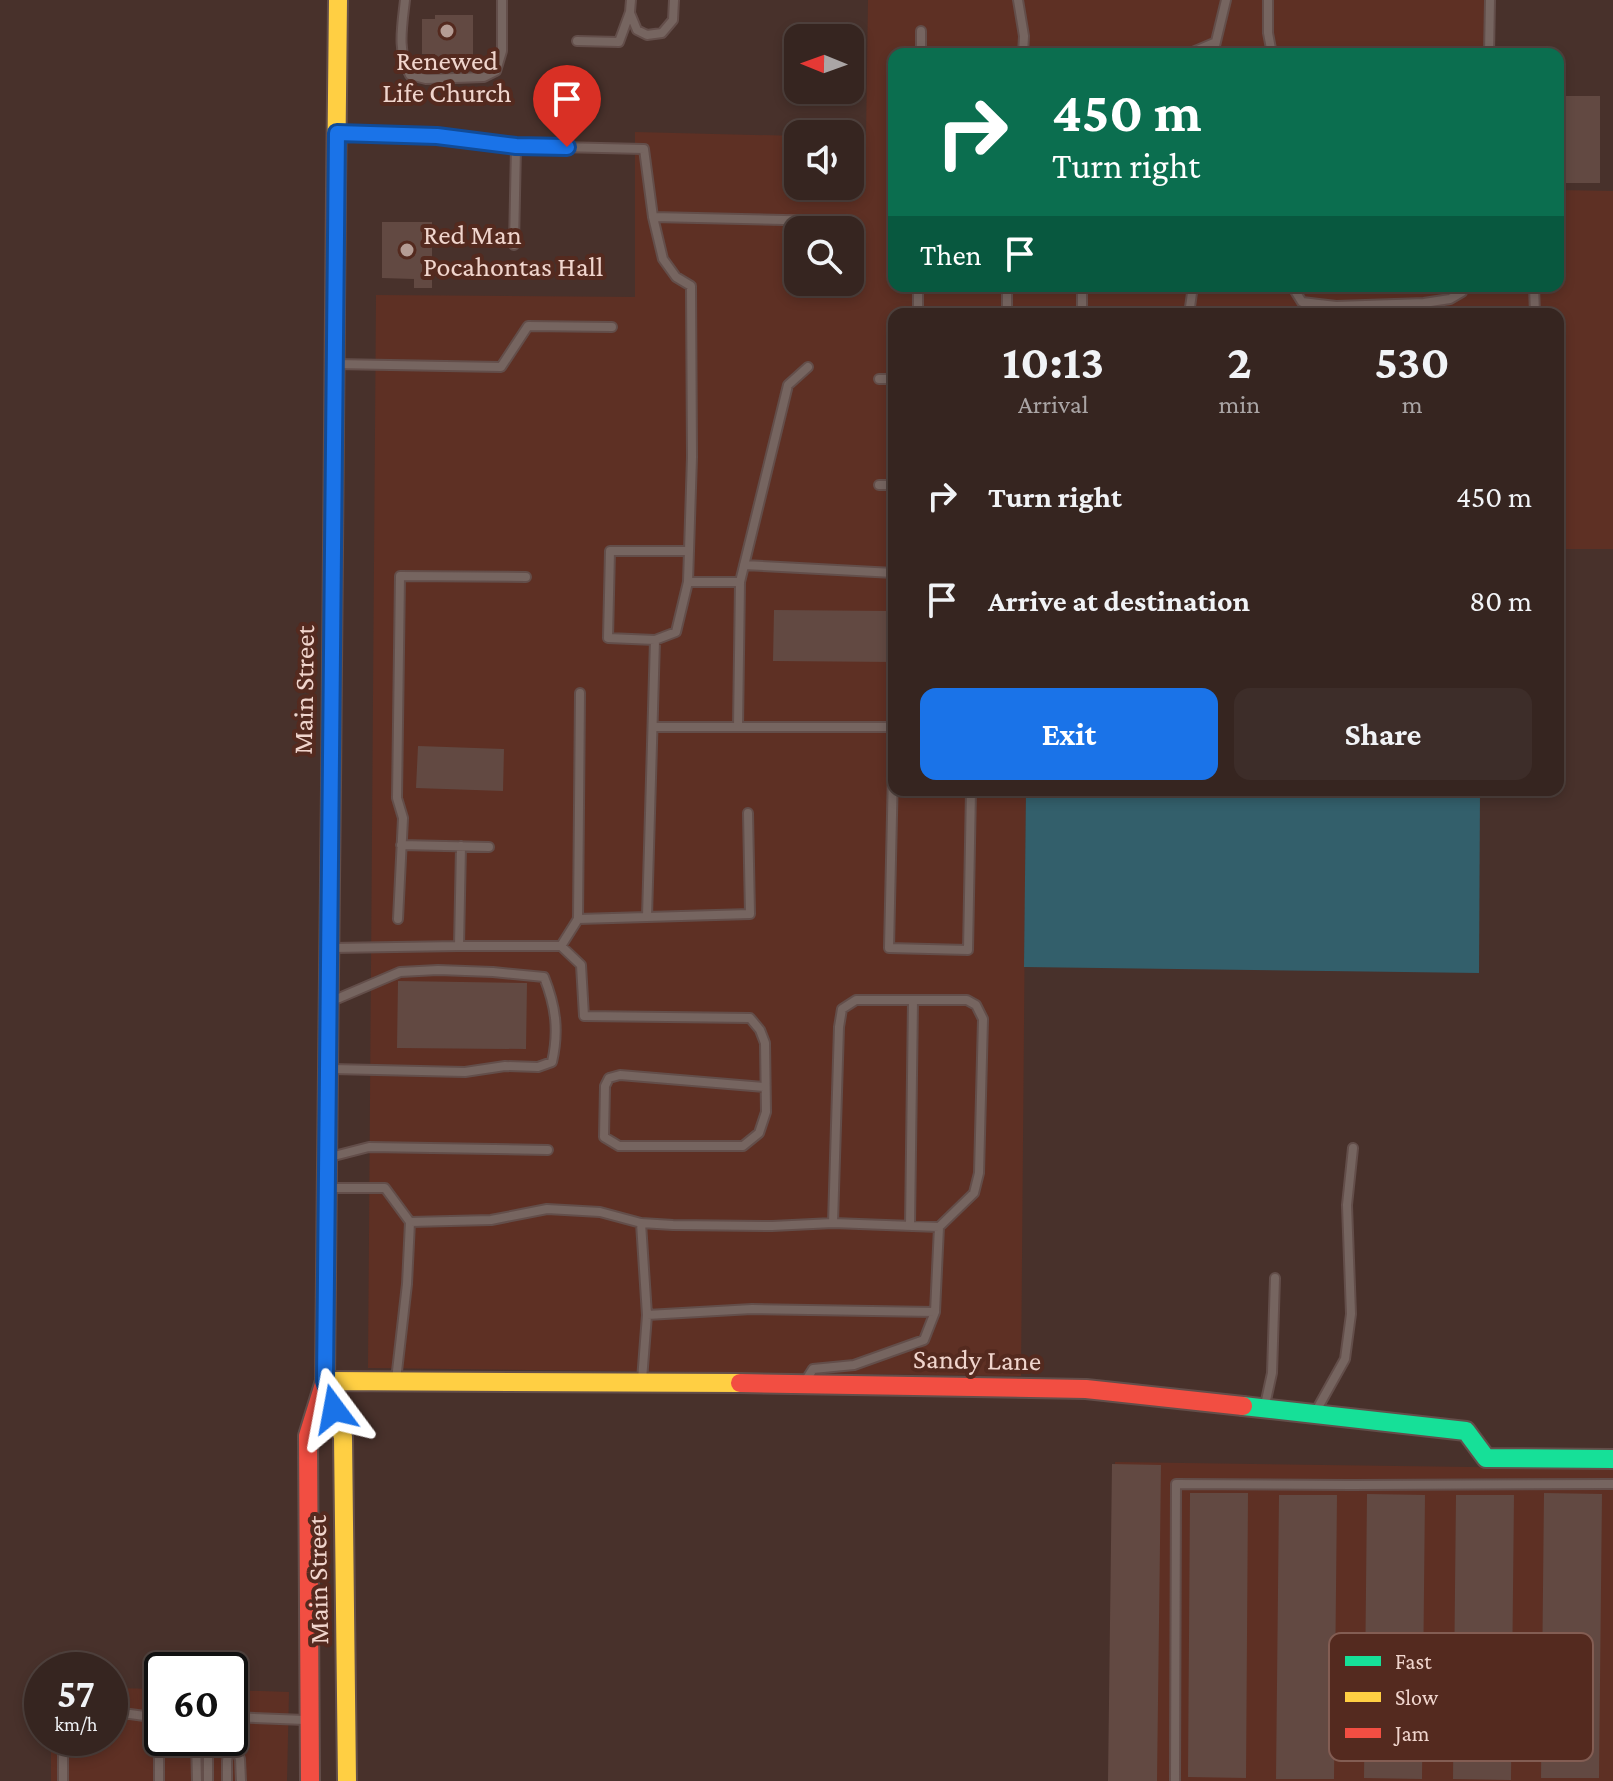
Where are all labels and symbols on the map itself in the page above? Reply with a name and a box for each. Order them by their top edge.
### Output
marker: Renewed Life Church [438,22,456,40]
north arrow [784,24,864,104]
place label: Renewed Life Church [382,45,512,108]
pin [533,65,601,147]
place label: Red Man Pocahontas Hall [423,219,603,282]
marker: Red Man Pocahontas Hall [398,241,416,259]
street label: Main Street [287,624,320,755]
street label: Sandy Lane [913,1343,1041,1376]
position arrow [292,1367,376,1451]
street label: Main Street [301,1514,334,1645]
legend [1329,1633,1593,1761]
text: Fast [1395,1649,1432,1674]
speed limit sign: 60 [144,1652,248,1756]
text: Slow [1395,1685,1439,1710]
text: Jam [1393,1721,1430,1746]

